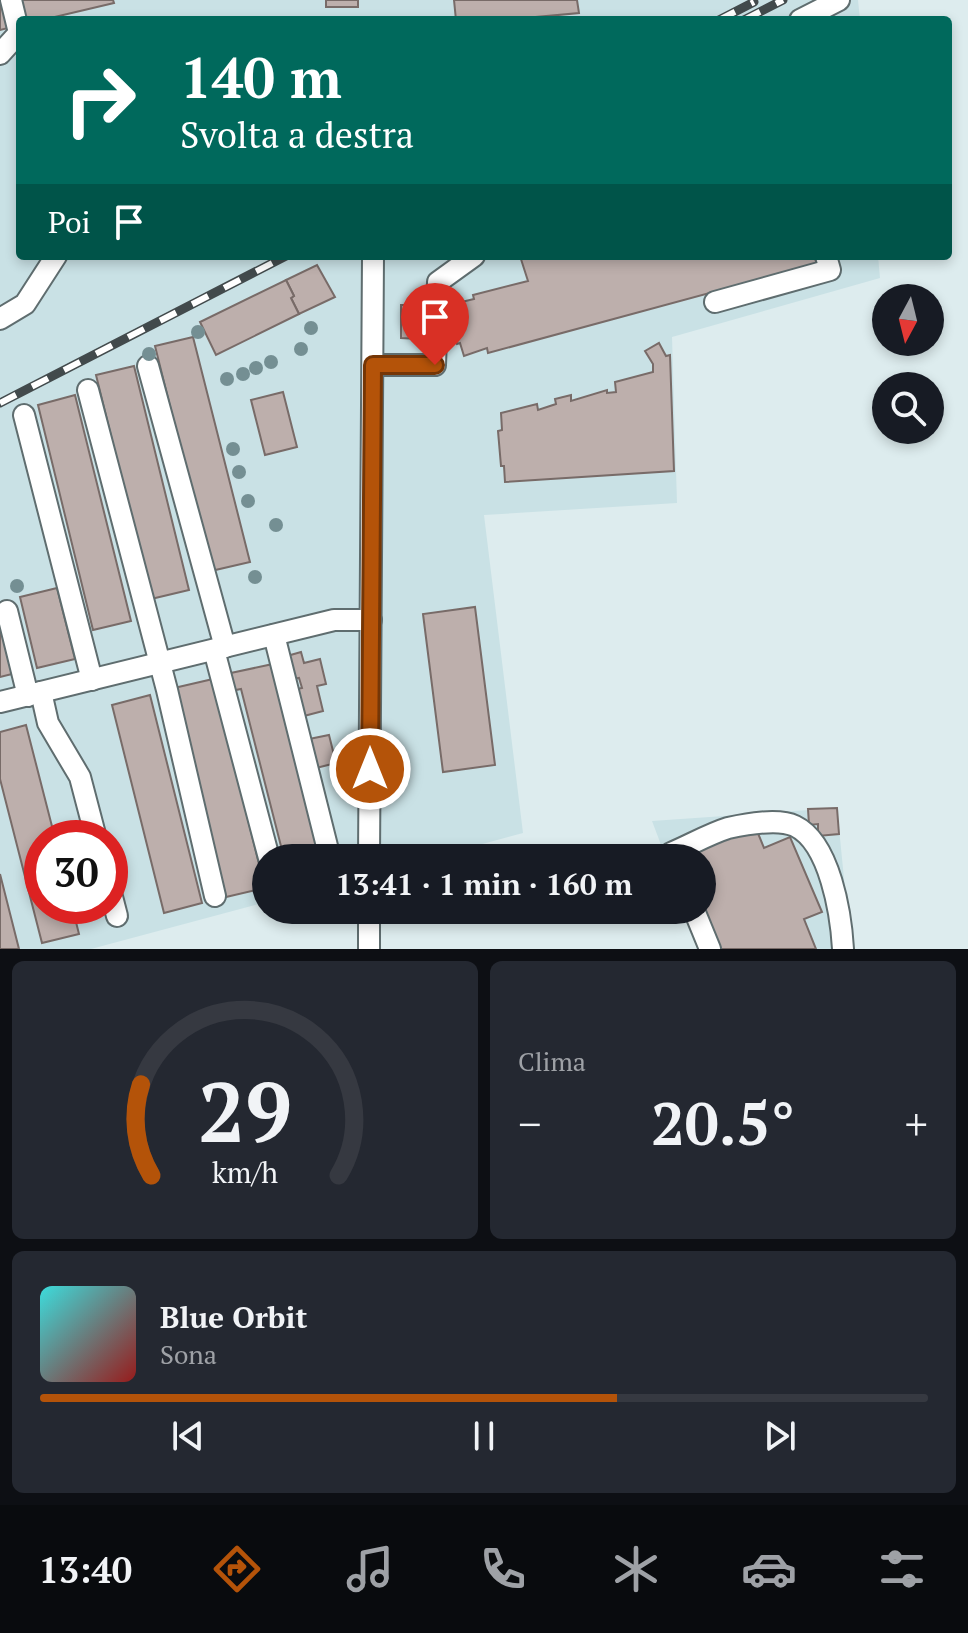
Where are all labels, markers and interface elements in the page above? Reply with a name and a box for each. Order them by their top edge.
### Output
text: 140 m [180,40,342,114]
icon: right [48,48,152,152]
text: Svolta a destra [180,111,414,158]
icon: arrive [107,200,151,244]
text: Poi [48,202,91,242]
pin [401,283,469,365]
north arrow [872,284,944,356]
map controls [872,284,944,444]
icon: arrive [413,295,457,339]
button: search [872,372,944,444]
position arrow [328,727,412,811]
speed limit sign: 30 [24,820,128,924]
text: 13:41 · 1 min · 160 m [336,864,632,904]
text: Clima [518,1044,586,1078]
text: 29 [198,1056,292,1166]
text: 20.5° [651,1083,795,1162]
text: − [518,1094,541,1153]
text: + [905,1094,928,1153]
text: km/h [212,1153,278,1191]
text: Blue Orbit [160,1297,307,1337]
text: Sona [160,1337,217,1371]
icon: previous [166,1414,210,1458]
icon: pause [462,1414,506,1458]
icon: next [758,1414,802,1458]
icon: directions [209,1541,265,1597]
icon: music [342,1541,398,1597]
icon: phone [475,1541,531,1597]
icon: climate [608,1541,664,1597]
icon: car [741,1541,797,1597]
icon: filters [874,1541,930,1597]
text: 13:40 [38,1546,132,1593]

